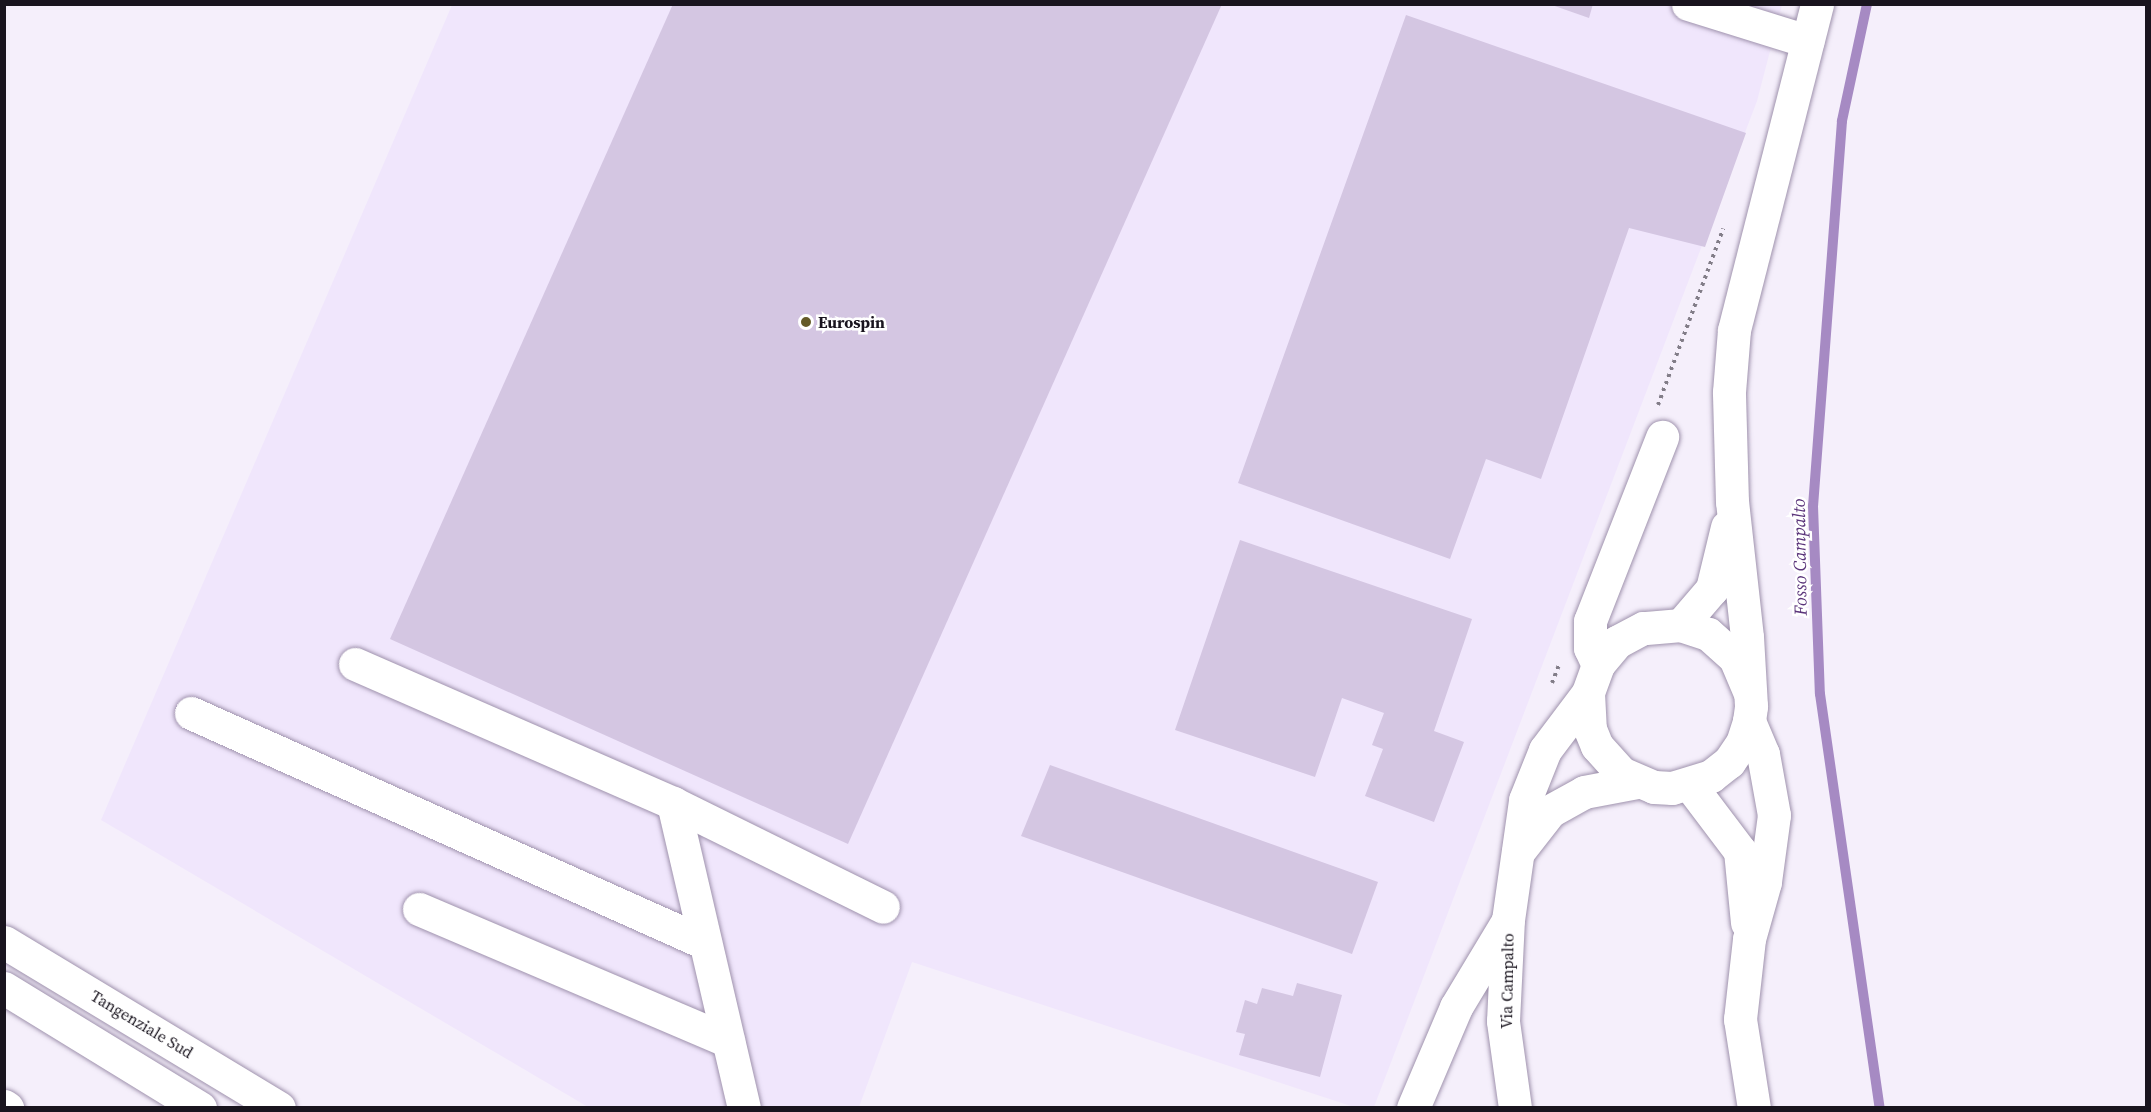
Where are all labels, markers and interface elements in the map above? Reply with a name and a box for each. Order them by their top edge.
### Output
place label: Eurospin [818,312,885,332]
marker: Eurospin [799,315,813,329]
water label: Fosso Campalto [1788,498,1812,616]
street label: Via Campalto [1497,933,1517,1029]
street label: Tangenziale Sud [87,986,197,1062]

